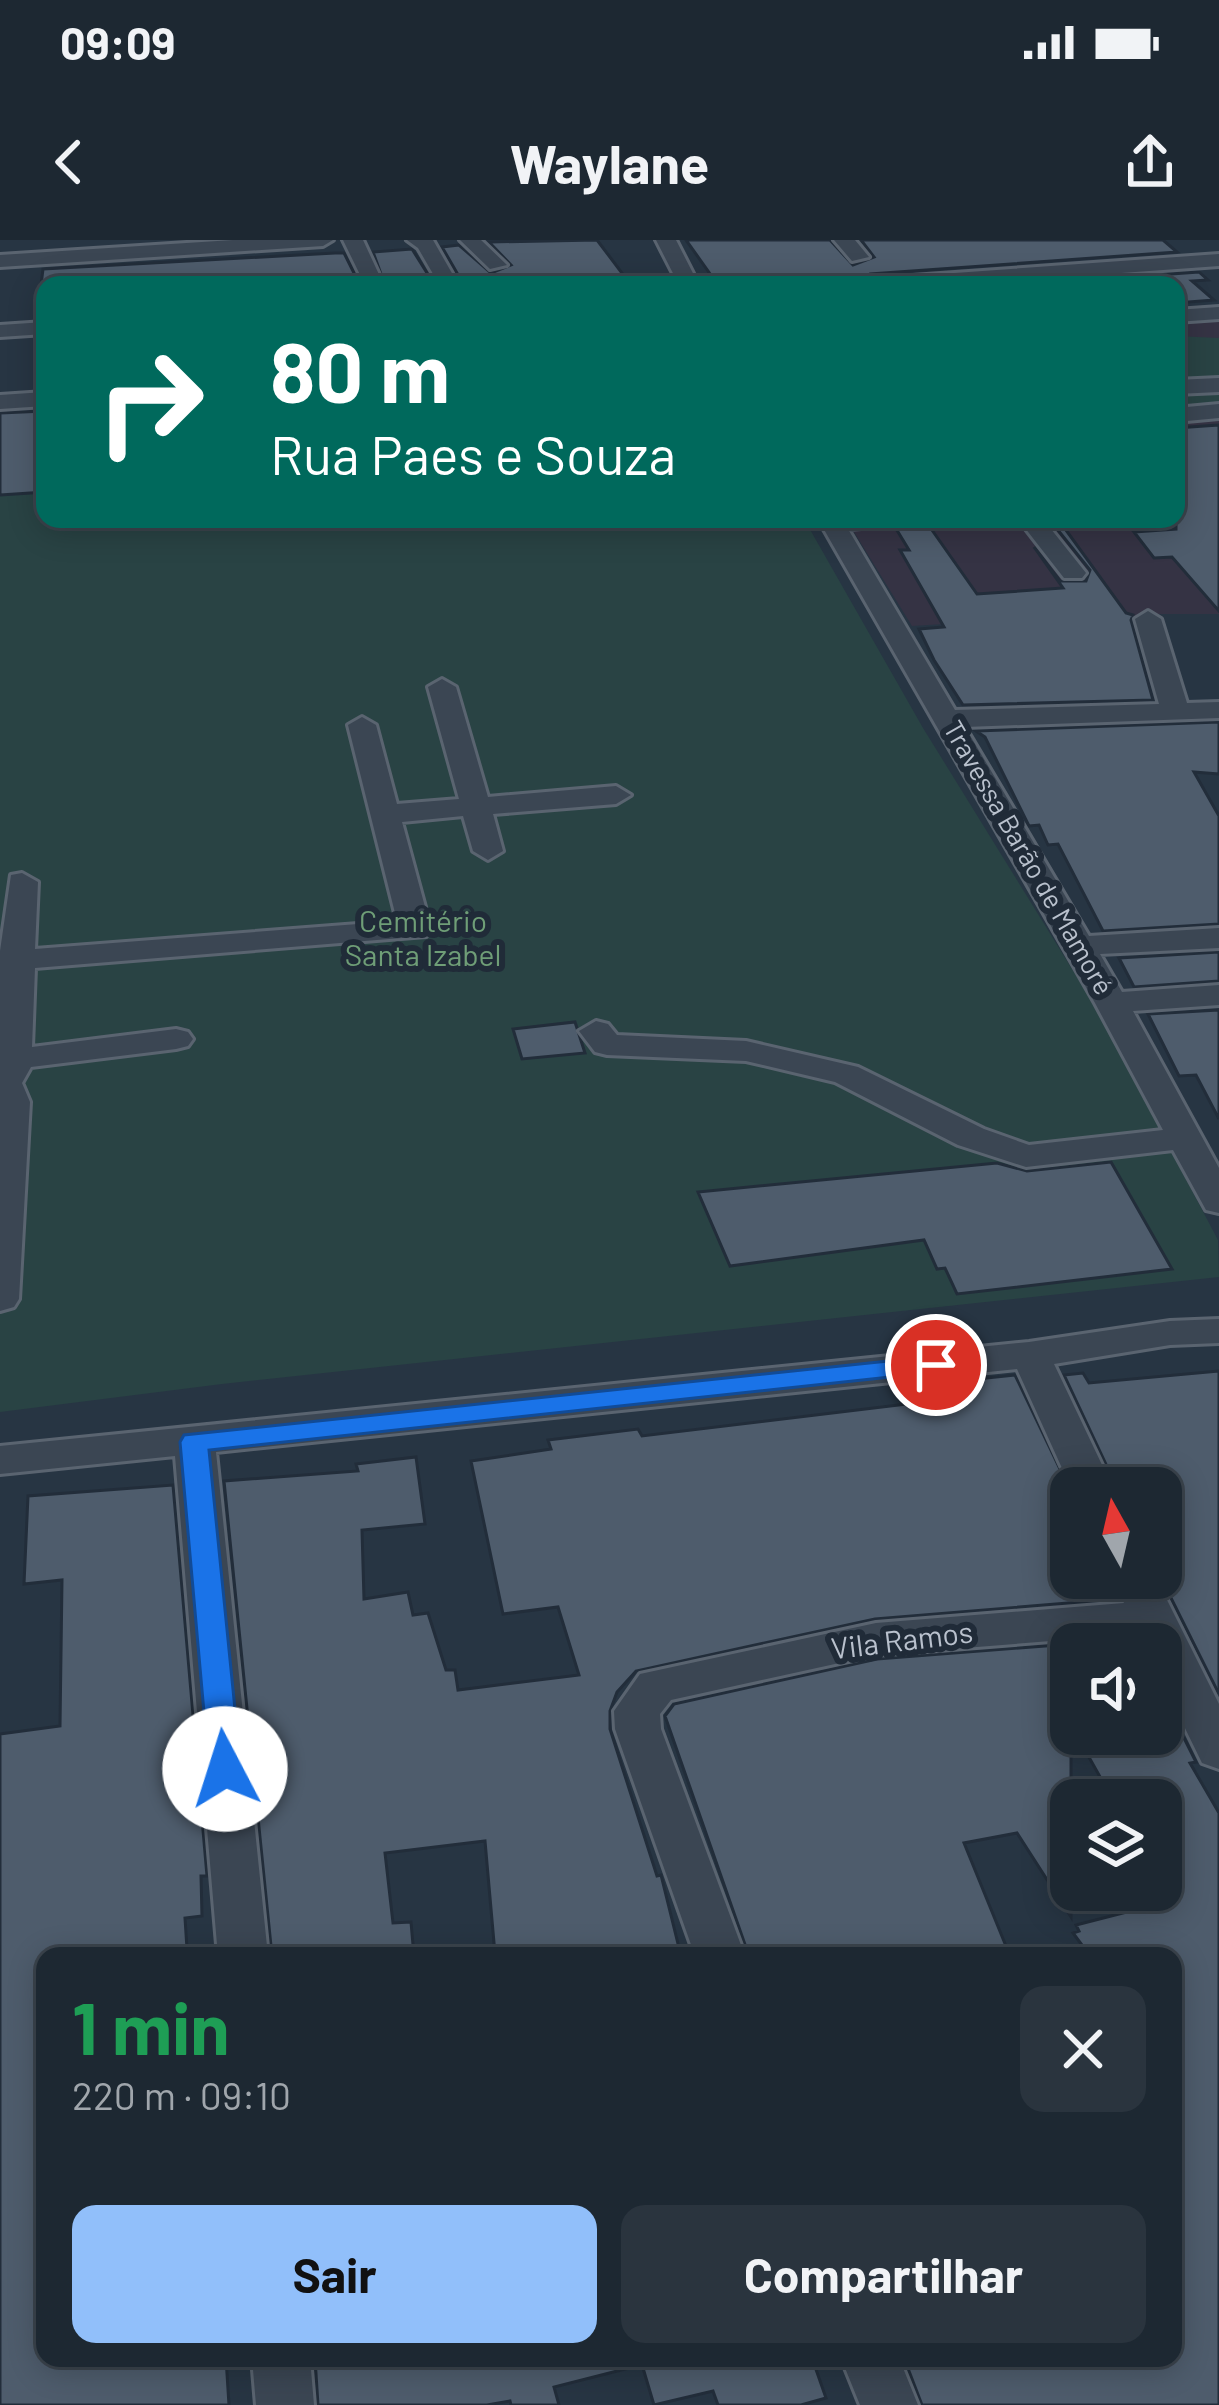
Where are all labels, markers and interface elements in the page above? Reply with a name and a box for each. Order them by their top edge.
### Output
text: 09:09 [60,15,175,69]
icon: back [36,129,102,195]
icon: share [1117,129,1183,195]
text: Waylane [510,130,709,195]
text: 80 m [270,319,450,420]
icon: right [72,324,228,480]
text: Rua Paes e Souza [270,421,676,486]
street label: Travessa Barão de Mamoré [938,714,1121,1000]
park label: Cemitério Santa Izabel [345,902,501,972]
pin [885,1314,987,1416]
icon: arrive [903,1332,969,1398]
north arrow [1050,1467,1182,1599]
map controls [1050,1467,1182,1911]
street label: Vila Ramos [829,1612,975,1666]
button: sound [1050,1623,1182,1755]
position arrow [162,1706,288,1832]
button: layers [1050,1779,1182,1911]
text: 1 min [72,1983,230,2069]
button: close [1020,1986,1146,2112]
text: 220 m · 09:10 [72,2071,291,2118]
button: Sair [72,2205,597,2343]
button: Compartilhar [621,2205,1146,2343]

